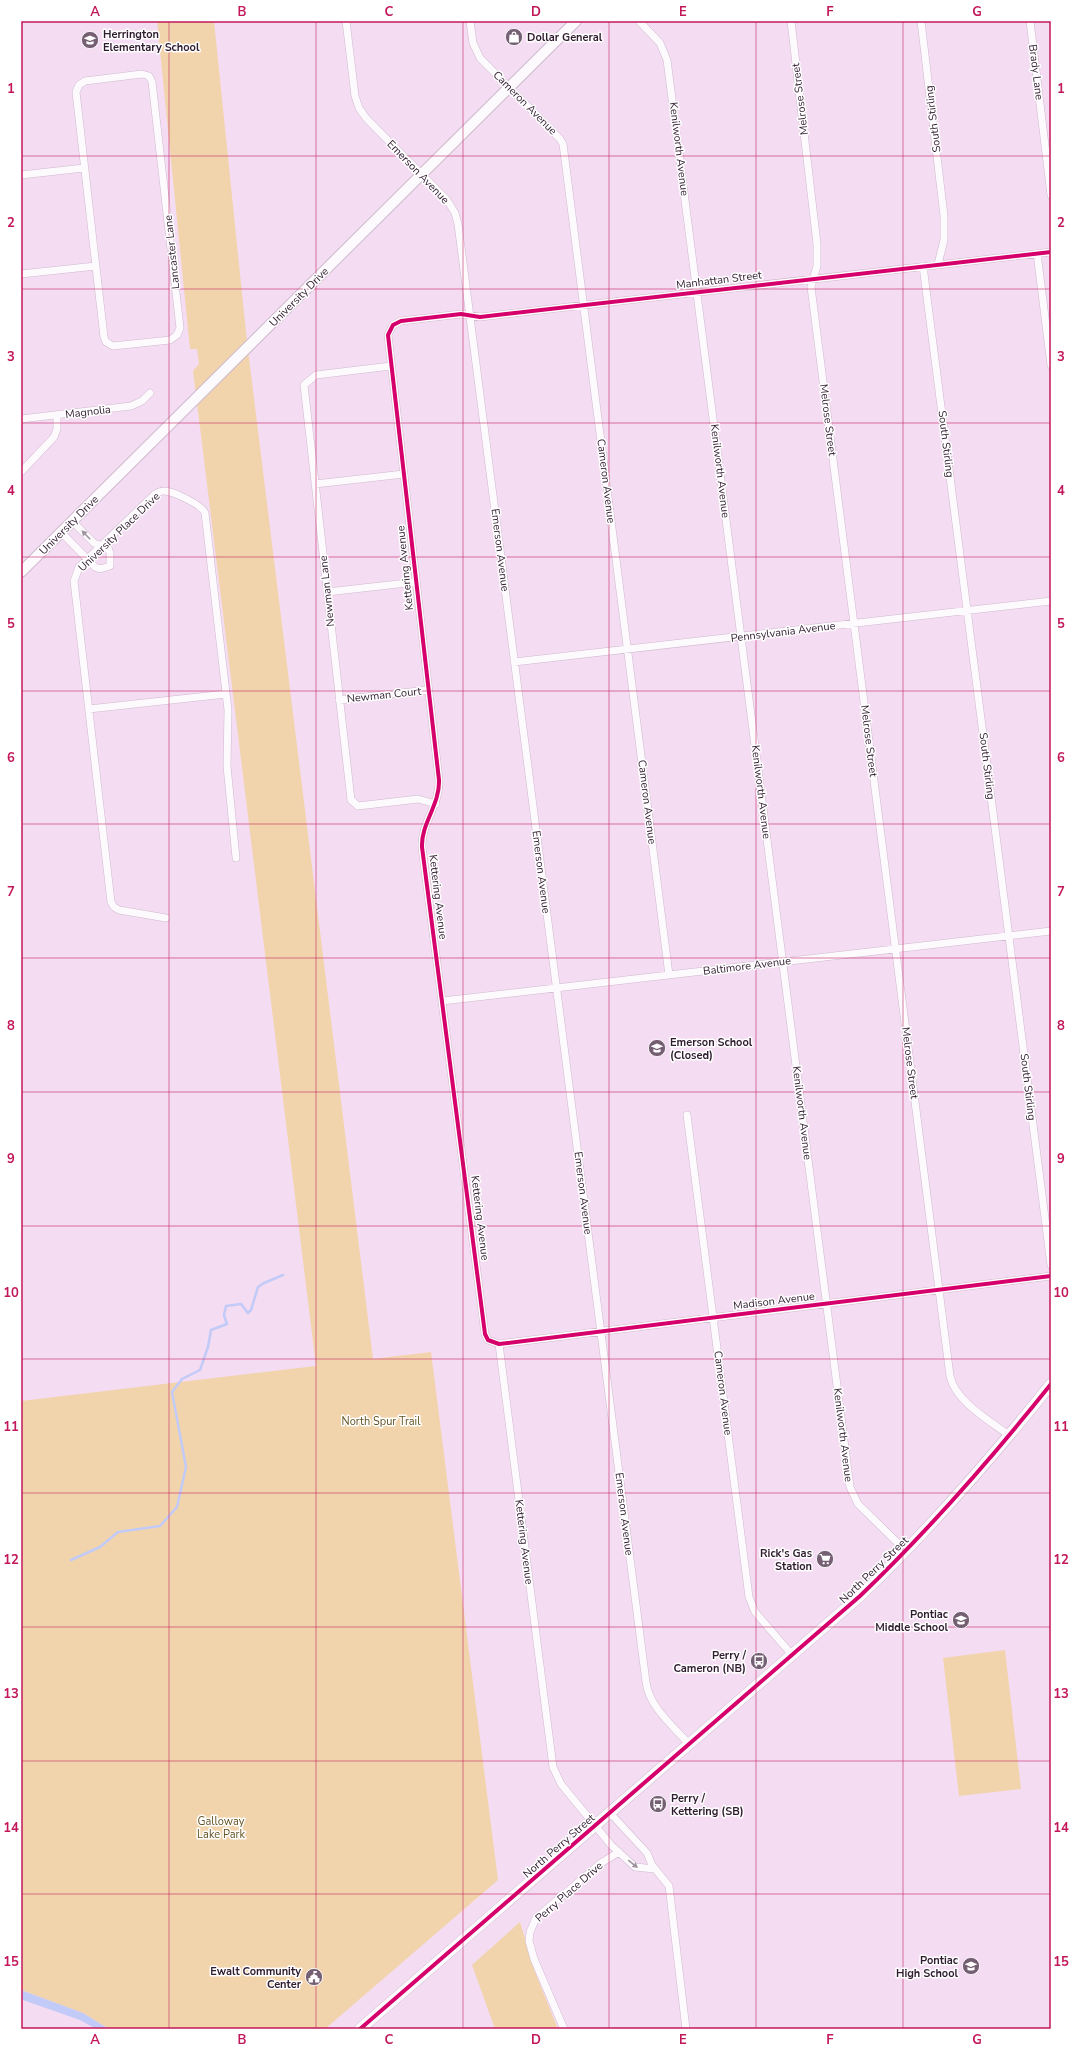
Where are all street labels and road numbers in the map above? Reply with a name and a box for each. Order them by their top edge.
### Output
street label: Brady Lane [1025,43,1047,101]
street label: Melrose Street [788,62,812,136]
street label: Cameron Avenue [490,68,560,138]
street label: South Stirling [921,85,945,153]
street label: Kenilworth Avenue [666,101,692,197]
street label: Emerson Avenue [384,137,452,207]
street label: Lancaster Lane [161,214,183,290]
street label: University Drive [266,264,332,330]
street label: Manhattan Street [675,267,763,293]
street label: Melrose Street [816,383,840,457]
street label: Magnolia [64,402,112,422]
street label: South Stirling [934,410,958,478]
street label: Kenilworth Avenue [707,423,733,519]
street label: Cameron Avenue [593,438,619,524]
street label: University Place Drive [75,489,163,575]
street label: University Drive [36,492,102,558]
street label: Emerson Avenue [487,508,513,592]
street label: Kettering Avenue [393,525,417,611]
street label: Newman Lane [316,555,338,627]
street label: Pennsylvania Avenue [730,618,836,646]
street label: Newman Court [346,684,422,706]
street label: Melrose Street [857,704,881,778]
street label: South Stirling [975,732,999,800]
street label: Kenilworth Avenue [748,744,774,840]
street label: Cameron Avenue [634,759,660,845]
street label: Emerson Avenue [528,830,554,914]
street label: Kettering Avenue [425,854,451,940]
street label: Baltimore Avenue [702,953,792,979]
street label: Melrose Street [898,1026,922,1100]
street label: South Stirling [1016,1053,1040,1121]
street label: Kenilworth Avenue [789,1065,815,1161]
street label: Emerson Avenue [570,1151,596,1235]
street label: Kettering Avenue [467,1175,493,1261]
street label: Madison Avenue [732,1289,816,1313]
street label: Cameron Avenue [710,1350,736,1436]
street label: Kenilworth Avenue [830,1387,856,1483]
street label: Emerson Avenue [611,1472,637,1556]
street label: Kettering Avenue [511,1499,537,1585]
street label: North Perry Street [836,1533,912,1607]
street label: North Perry Street [520,1810,598,1881]
street label: Perry Place Drive [532,1858,606,1926]

